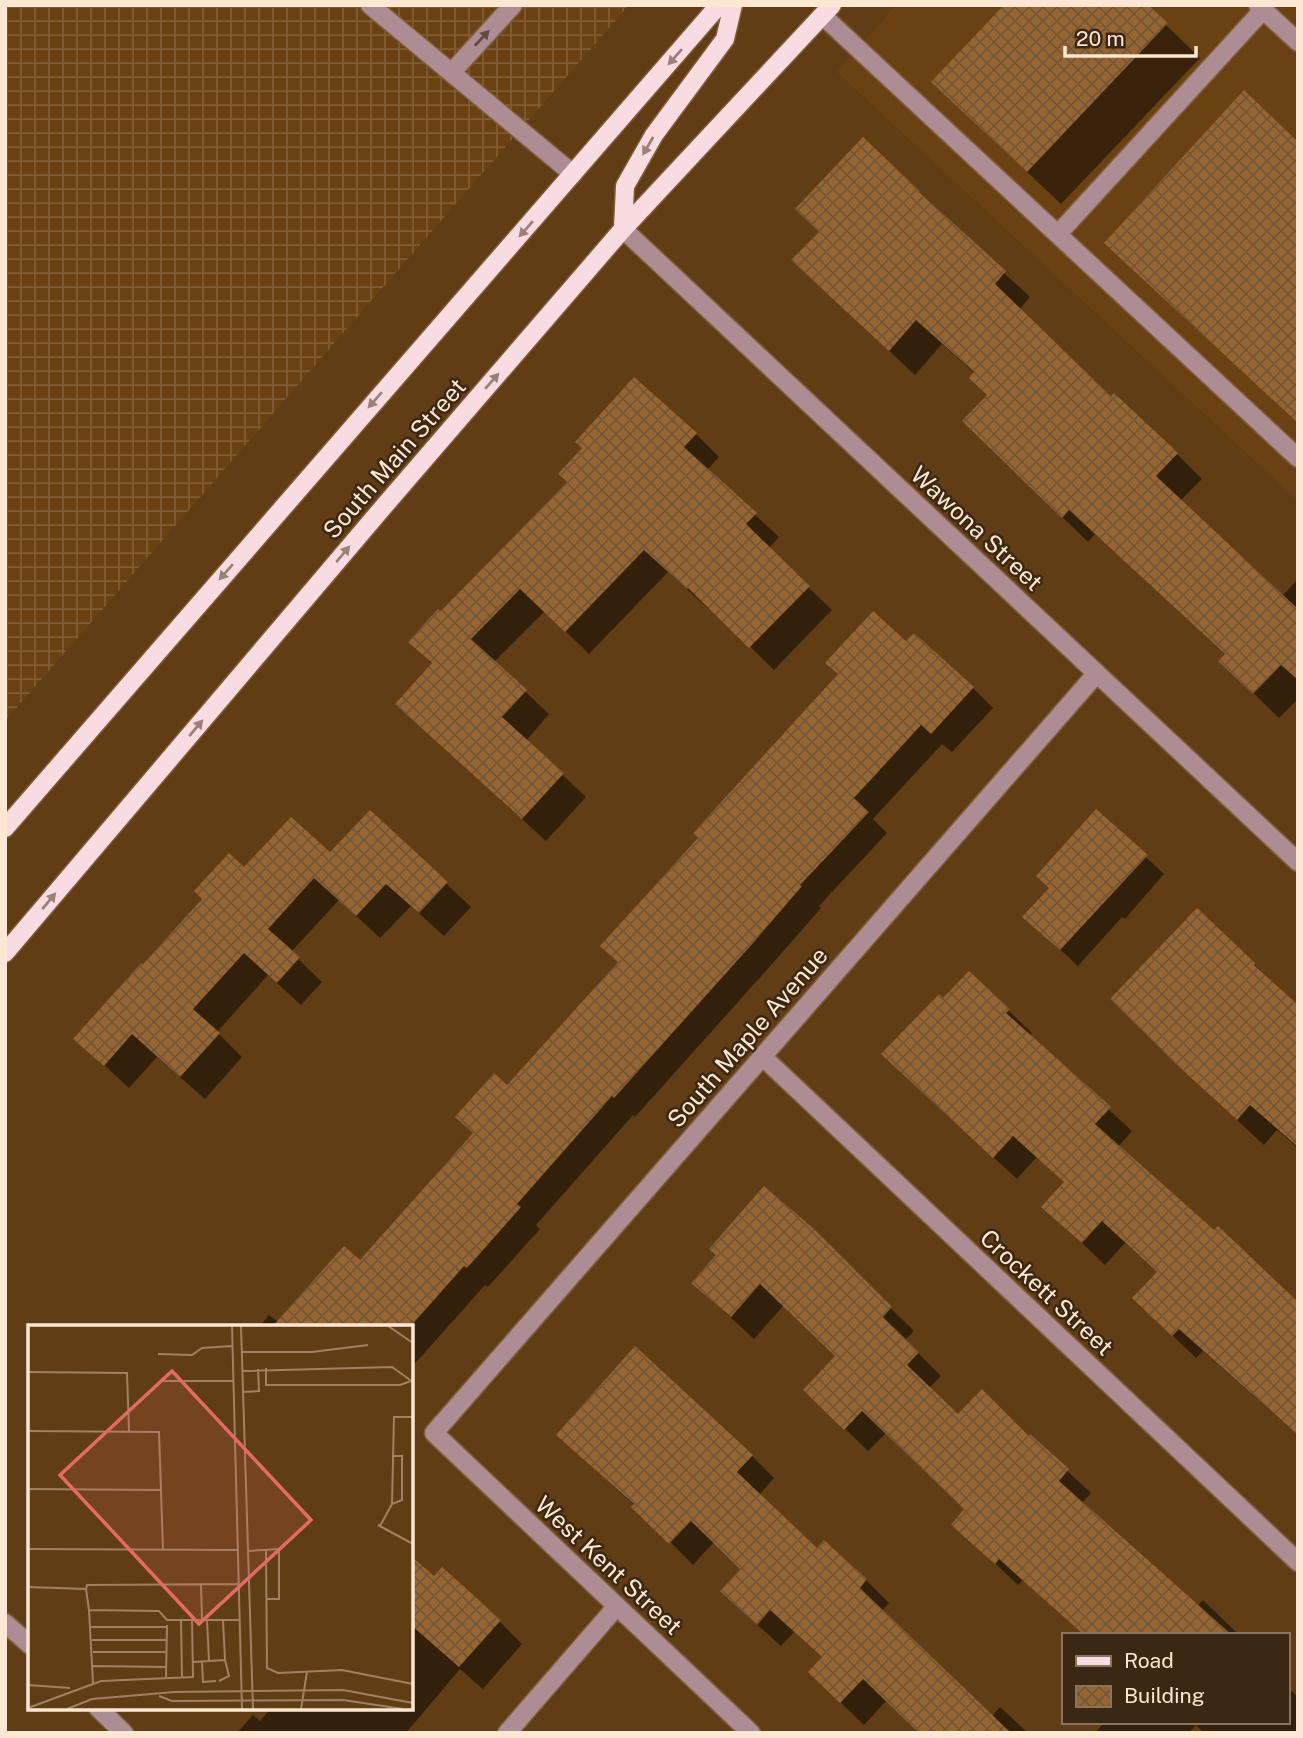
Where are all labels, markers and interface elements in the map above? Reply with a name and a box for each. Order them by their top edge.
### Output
scale bar [1065,14,1196,58]
text: 20 m [1076,26,1125,51]
one-way arrow [474,30,490,47]
one-way arrow [667,48,683,66]
one-way arrow [642,136,654,155]
one-way arrow [518,220,534,238]
street label: South Main Street [317,372,471,544]
one-way arrow [484,373,499,390]
one-way arrow [368,391,384,408]
street label: Wawona Street [905,460,1049,596]
one-way arrow [336,545,351,563]
one-way arrow [219,563,234,580]
one-way arrow [189,719,204,737]
one-way arrow [41,893,56,910]
street label: South Maple Avenue [661,941,833,1133]
street label: Crockett Street [975,1223,1119,1361]
inset map [28,1325,413,1710]
street label: West Kent Street [530,1490,688,1640]
legend [1062,1633,1289,1724]
text: Road [1124,1648,1174,1673]
text: Building [1124,1683,1205,1708]

